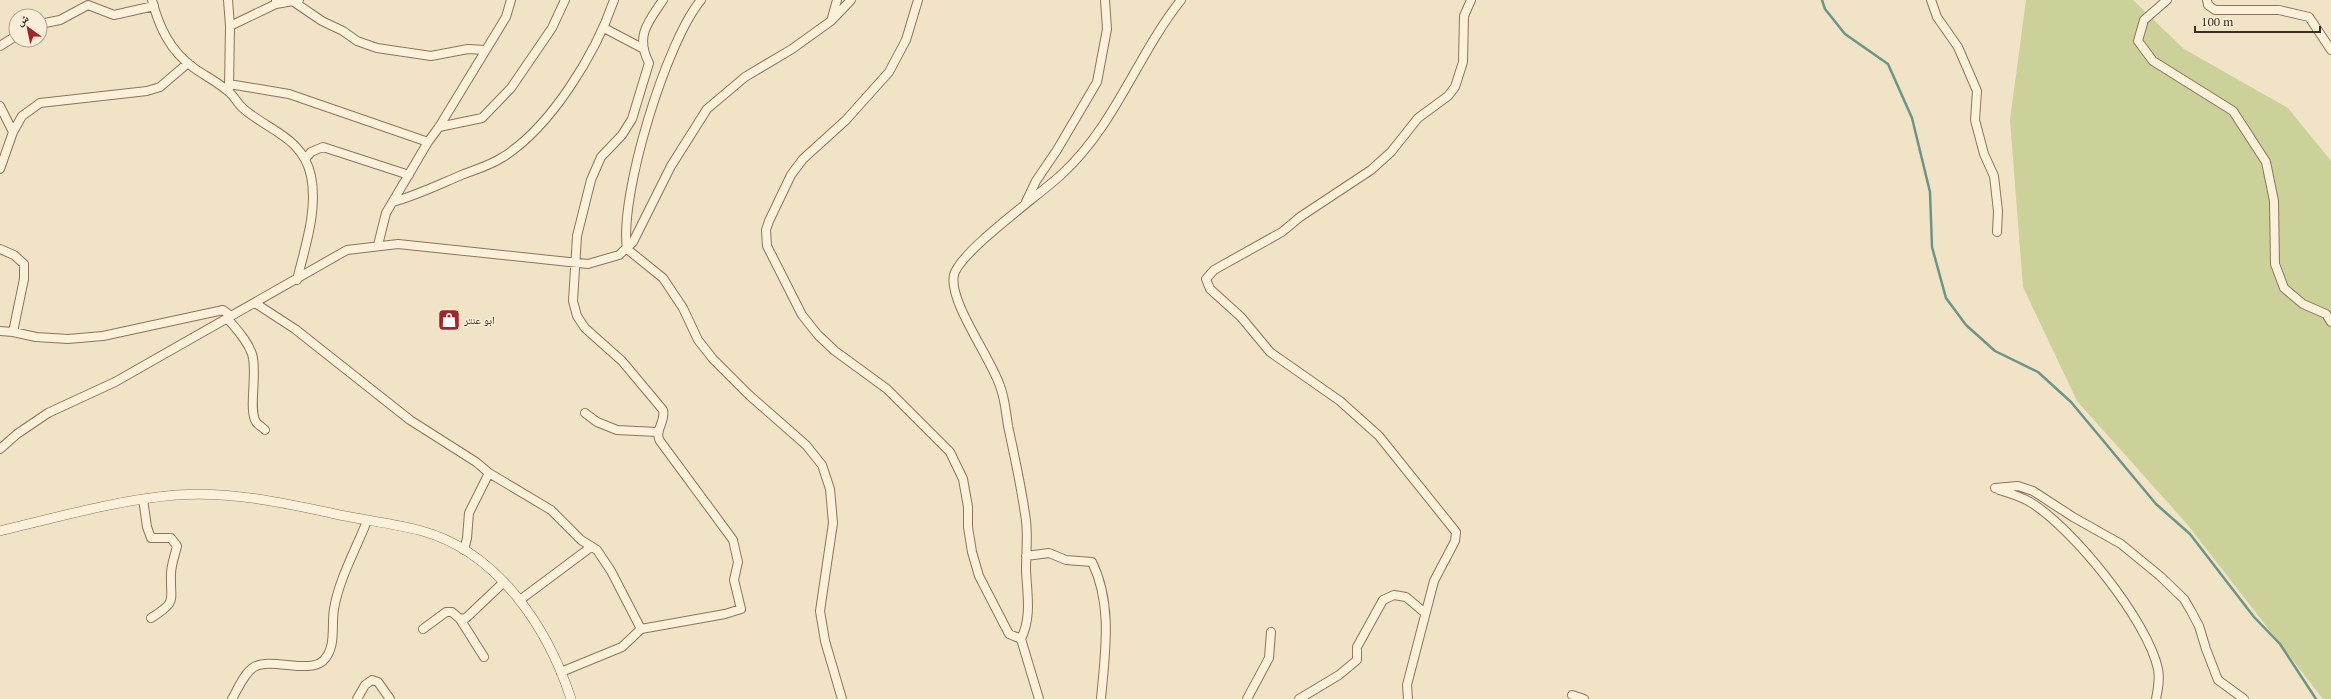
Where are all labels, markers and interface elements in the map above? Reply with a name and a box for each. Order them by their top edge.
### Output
north arrow [8,8,48,48]
scale bar [2195,8,2320,34]
text: ش [14,10,32,30]
text: 100 m [2201,14,2234,29]
shop icon: ابو عنتر [436,307,462,333]
place label: ابو عنتر [463,313,495,327]

